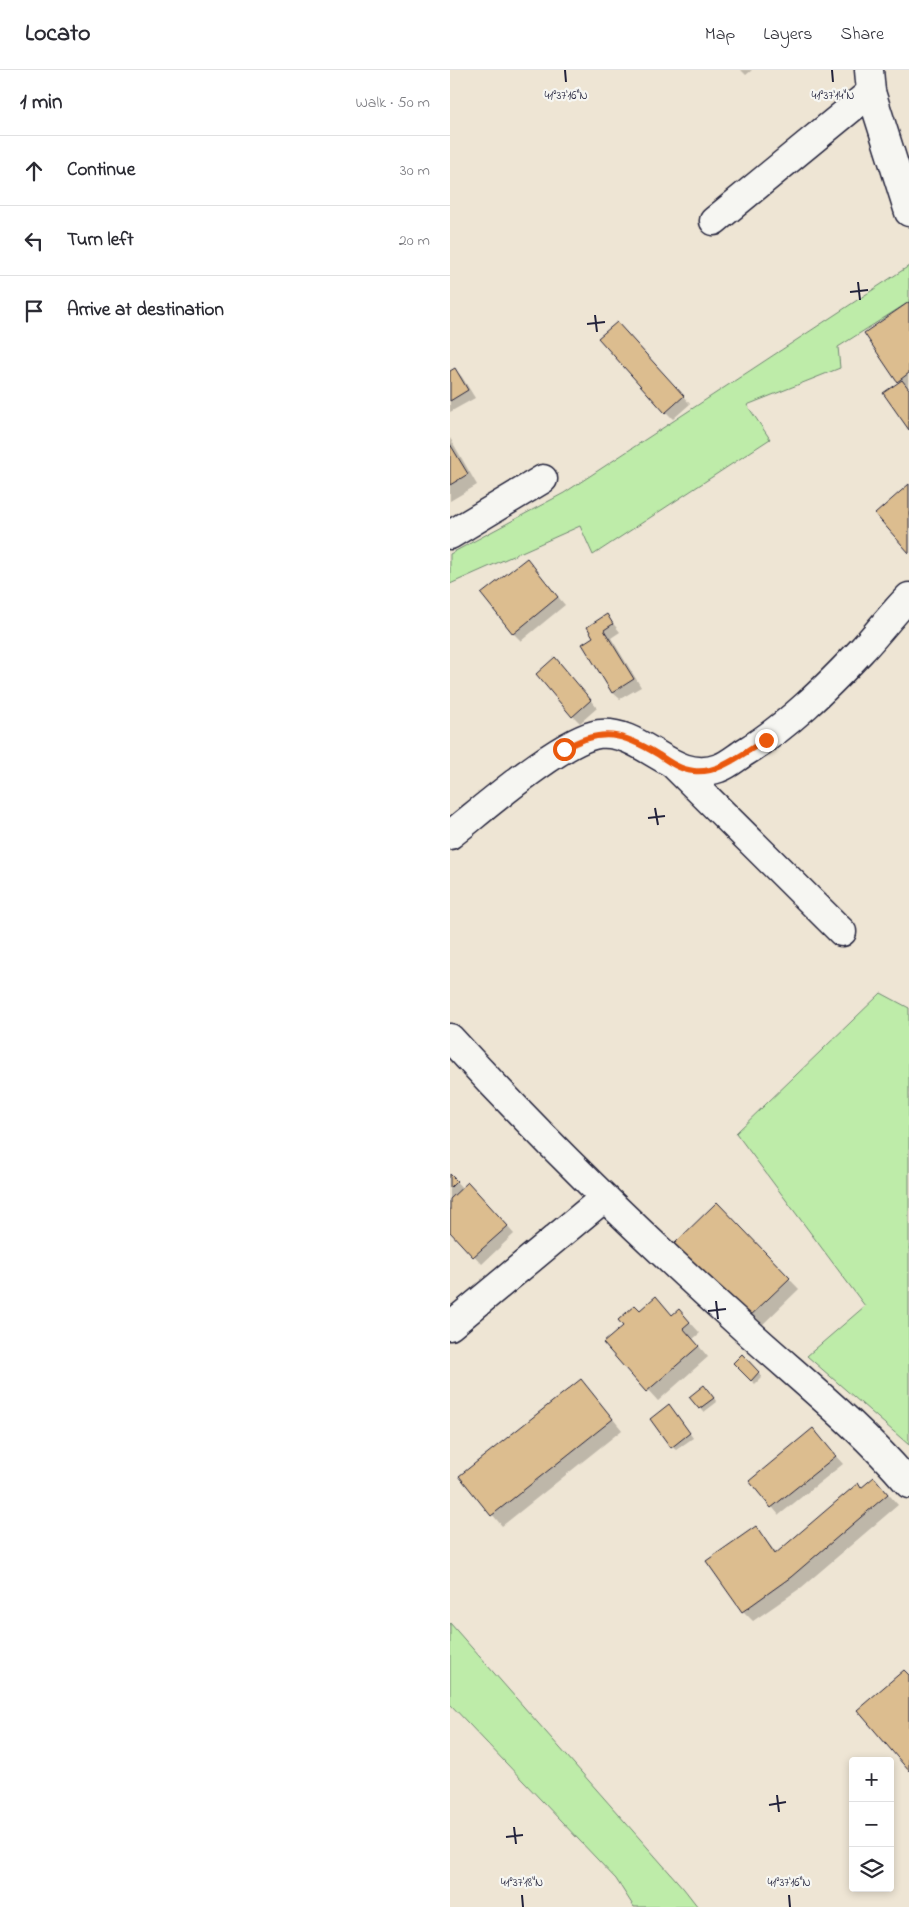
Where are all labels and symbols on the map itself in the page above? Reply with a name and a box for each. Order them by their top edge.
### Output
text: 41°37'16"N [544,87,588,105]
text: 41°37'14"N [812,87,854,105]
route end [755,729,778,752]
route start [553,738,576,761]
text: 41°37'18"N [501,1874,543,1892]
text: 41°37'16"N [767,1874,811,1892]

